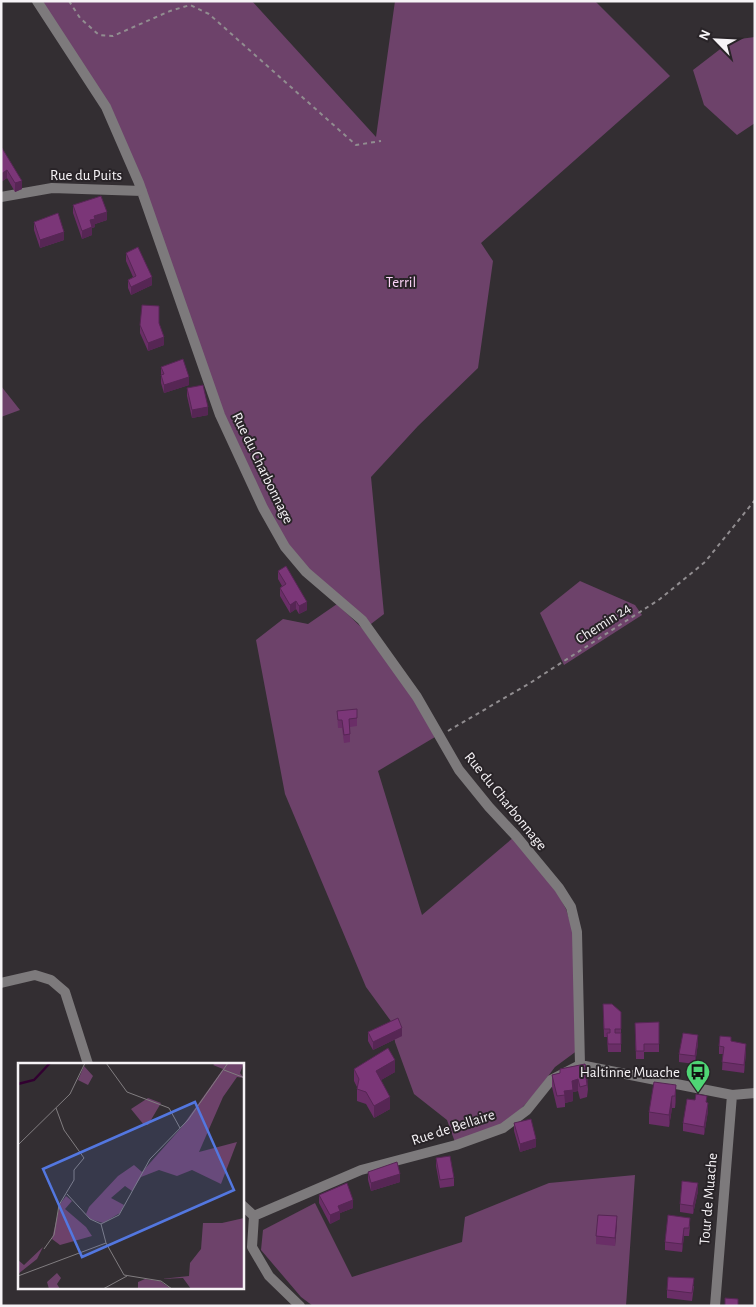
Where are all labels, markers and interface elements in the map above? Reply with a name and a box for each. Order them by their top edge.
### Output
north arrow [691,15,741,65]
text: N [697,28,713,42]
street label: Rue du Puits [50,168,122,183]
park label: Terril [386,275,416,290]
street label: Rue du Charbonnage [229,410,296,526]
street label: Chemin 24 [573,600,634,647]
street label: Rue du Charbonnage [462,749,550,853]
bus stop icon: Haltinne Muache [685,1059,711,1093]
inset map [18,1063,244,1290]
place label: Haltinne Muache [580,1065,680,1080]
street label: Rue de Bellaire [410,1107,497,1148]
street label: Tour de Muache [697,1152,720,1246]

